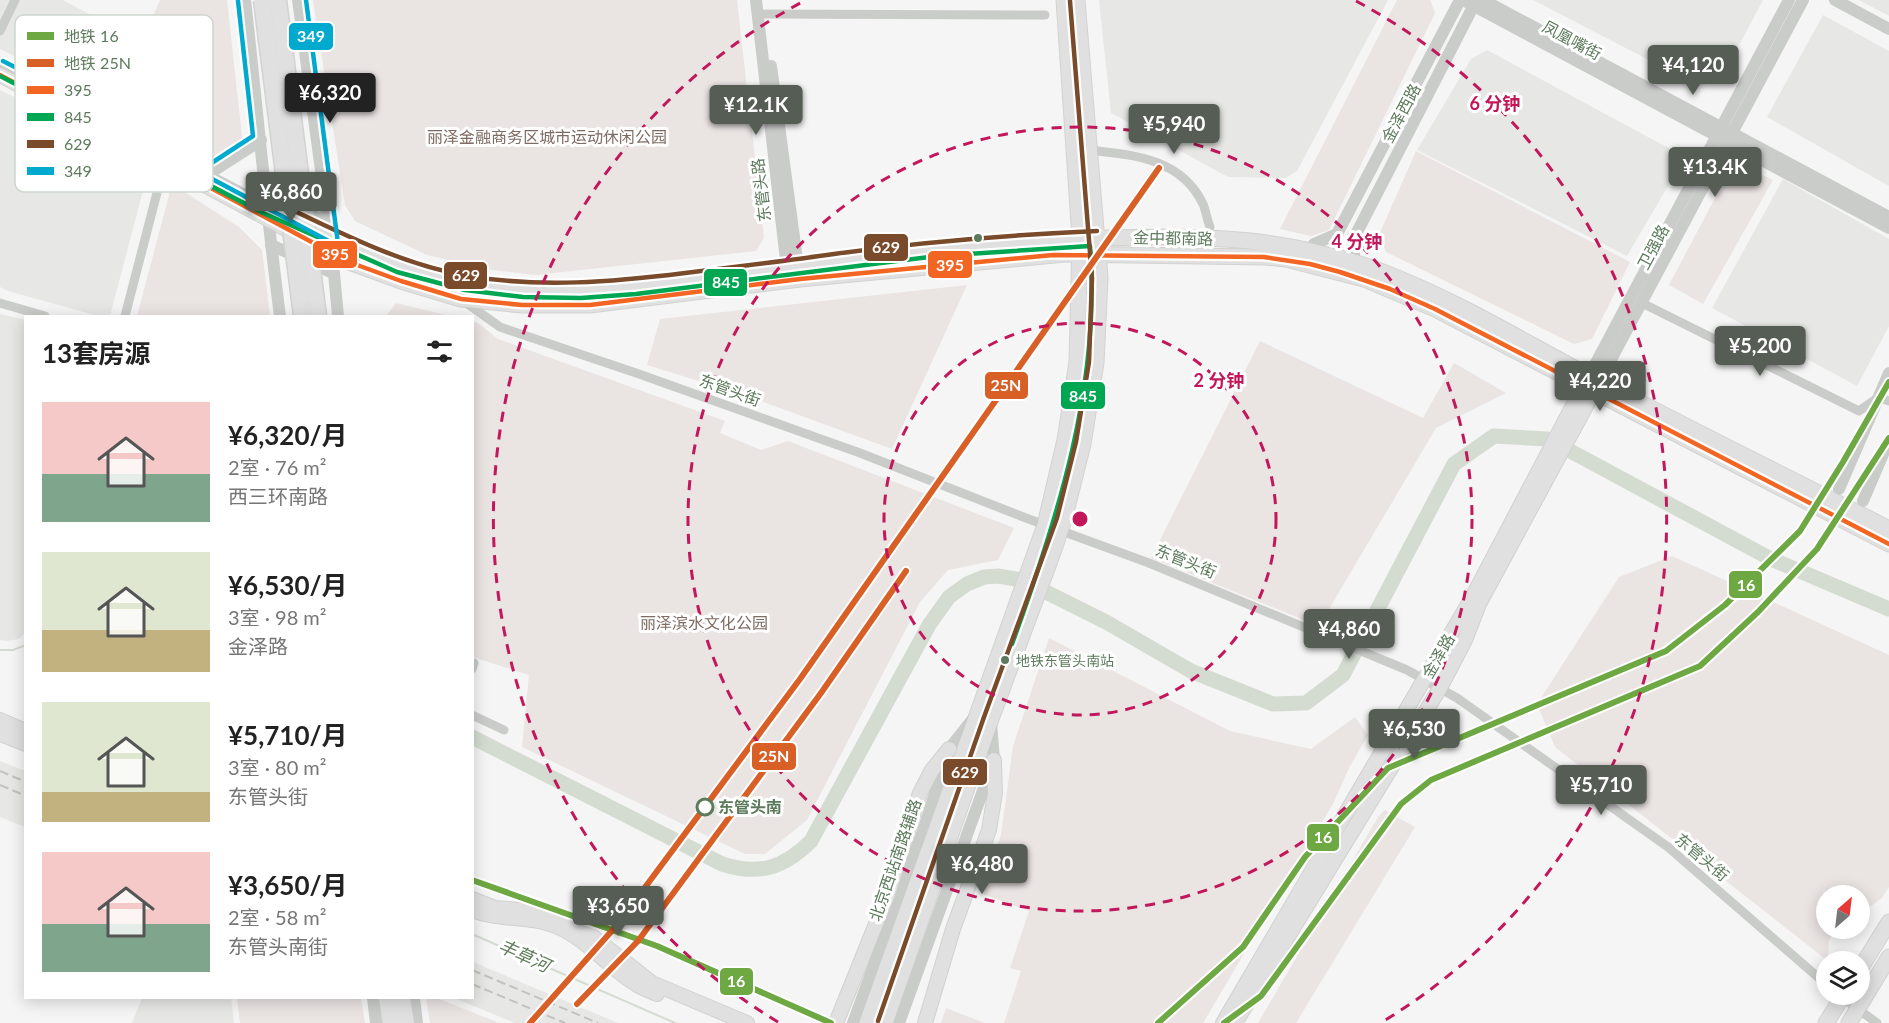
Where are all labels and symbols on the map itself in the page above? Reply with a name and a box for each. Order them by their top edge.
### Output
legend [15,15,213,192]
street label: 凤凰嘴街 [1540,16,1605,63]
line badge: 349 [288,22,334,51]
text: 地铁 16 [64,26,119,45]
text: 349 [297,26,325,45]
pin: ¥4,120 [1644,45,1742,96]
text: 地铁 25N [64,53,131,72]
pin: ¥6,320 [281,73,379,124]
text: 395 [64,80,92,99]
street label: 金泽西路 [1377,80,1424,145]
pin: ¥12.1K [707,85,805,136]
text: 6 分钟 [1470,92,1520,114]
pin: ¥5,940 [1125,104,1223,155]
text: 845 [64,107,92,126]
park label: 丽泽金融商务区城市运动休闲公园 [427,127,667,146]
text: 629 [64,134,92,153]
pin: ¥13.4K [1666,147,1764,198]
street label: 东管头路 [747,157,774,223]
text: 349 [64,161,92,180]
pin: ¥6,860 [242,172,340,223]
street label: 卫强路 [1633,221,1672,272]
street label: 金中都南路 [1133,227,1213,248]
text: 4 分钟 [1332,230,1382,252]
unlabelled marker [972,232,984,244]
line badge: 629 [863,233,909,262]
text: 629 [872,237,900,256]
line badge: 395 [312,240,358,269]
text: 395 [321,244,349,263]
line badge: 395 [927,250,973,279]
text: 395 [936,255,964,274]
line badge: 629 [443,261,488,290]
text: 629 [452,265,480,284]
line badge: 845 [703,268,748,297]
text: 845 [712,272,740,291]
pin: ¥5,200 [1711,326,1809,377]
pin: ¥4,220 [1551,361,1649,412]
text: 2 分钟 [1194,369,1244,391]
street label: 东管头街 [697,370,763,409]
line badge: 25N [984,371,1029,400]
text: 25N [991,375,1021,394]
line badge: 845 [1060,381,1106,410]
text: 845 [1069,386,1097,405]
centre of rings [1070,509,1090,529]
street label: 东管头街 [1153,540,1219,581]
line badge: 16 [1728,570,1763,599]
text: 16 [1737,575,1755,594]
pin: ¥4,860 [1300,609,1398,660]
park label: 丽泽滨水文化公园 [640,613,768,632]
street label: 金泽路 [1417,630,1458,681]
place label: 地铁东管头南站 [1016,652,1114,669]
marker: 地铁东管头南站 [999,654,1011,666]
pin: ¥6,530 [1365,709,1463,760]
line badge: 25N [751,742,797,771]
text: 25N [759,746,789,765]
line badge: 629 [942,758,988,786]
text: 629 [951,762,979,781]
pin: ¥5,710 [1552,765,1650,816]
street label: 北京西站南路辅路 [865,796,924,923]
place label: 东管头南 [718,797,782,816]
marker: 东管头南 [696,798,714,816]
line badge: 16 [1306,823,1340,852]
text: 16 [1314,827,1332,846]
street label: 东管头街 [1672,829,1733,884]
pin: ¥6,480 [933,844,1031,895]
north arrow [1816,885,1870,939]
pin: ¥3,650 [569,886,667,937]
water label: 丰草河 [495,934,556,977]
line badge: 16 [719,967,754,996]
text: 16 [727,971,745,990]

